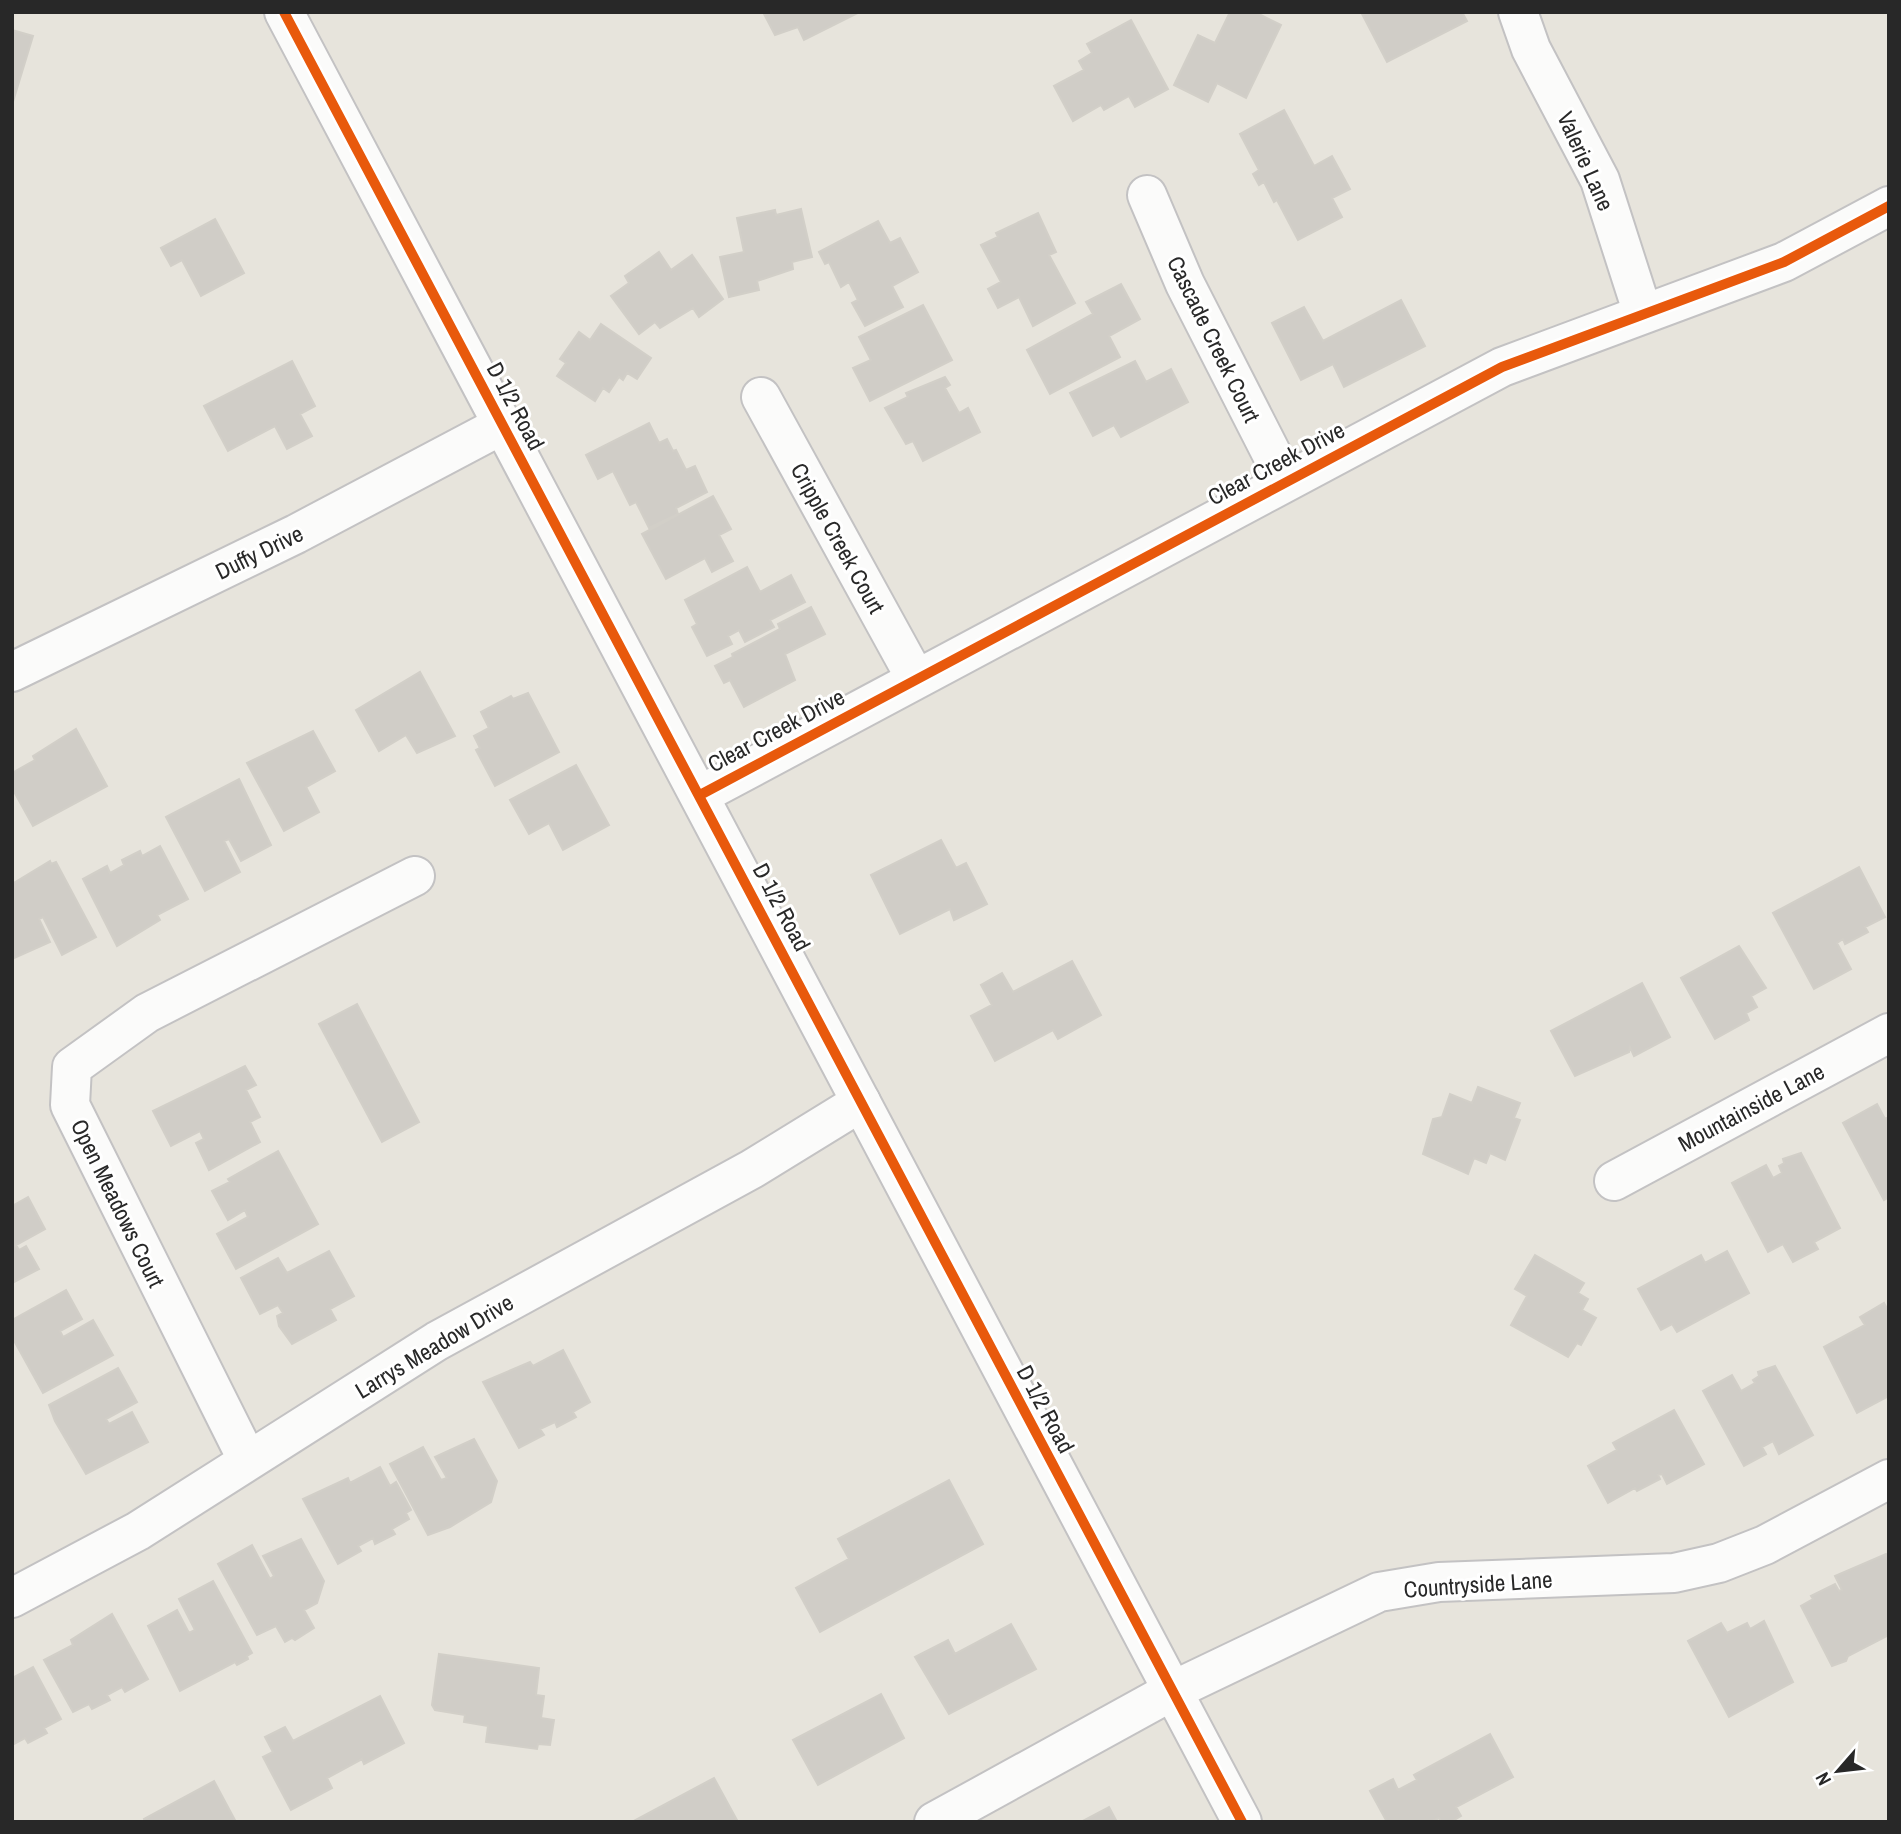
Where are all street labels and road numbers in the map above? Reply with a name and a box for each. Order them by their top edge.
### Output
street label: Valerie Lane [1550,106,1622,216]
street label: Cascade Creek Court [1160,251,1268,427]
street label: D 1/2 Road [480,357,552,455]
street label: Clear Creek Drive [1202,414,1350,512]
street label: Cripple Creek Court [784,457,892,619]
street label: Duffy Drive [210,517,308,587]
street label: Clear Creek Drive [702,681,850,779]
street label: D 1/2 Road [746,858,818,956]
street label: Mountainside Lane [1672,1055,1830,1159]
street label: Open Meadows Court [64,1114,172,1292]
street label: Larrys Meadow Drive [349,1287,519,1405]
street label: D 1/2 Road [1010,1360,1082,1458]
street label: Countryside Lane [1403,1563,1553,1605]

